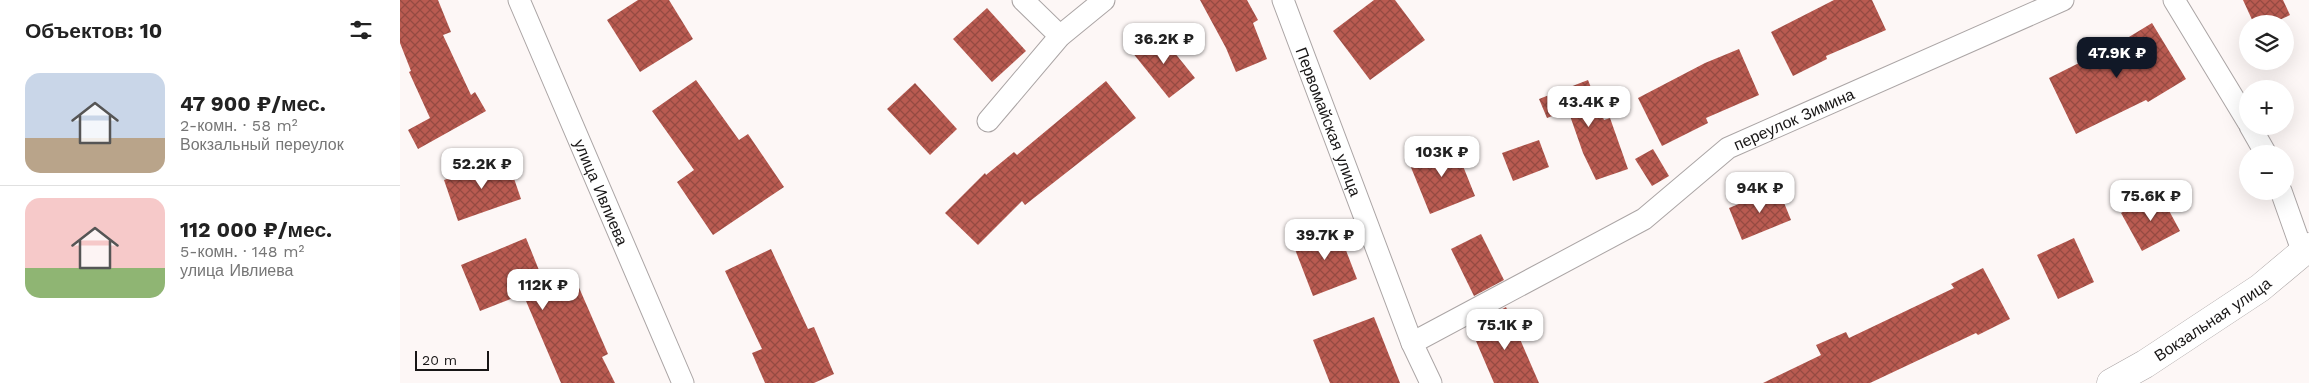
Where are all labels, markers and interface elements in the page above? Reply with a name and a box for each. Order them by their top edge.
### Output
map controls [2239,15,2294,200]
button: layers [2239,15,2294,70]
icon: filters [347,16,375,44]
text: Объектов: 10 [25,18,162,43]
pin: 36.2K ₽ [1118,22,1210,65]
text: 36.2K ₽ [1134,29,1194,48]
pin: 47.9K ₽ [2071,36,2163,79]
text: 47.9K ₽ [2088,43,2146,62]
street label: Первомайская улица [1292,44,1365,199]
button: + [2239,80,2294,135]
street label: переулок Зимина [1731,84,1857,154]
pin: 43.4K ₽ [1543,86,1635,128]
text: 47 900 ₽/мес. [180,91,326,116]
text: 43.4K ₽ [1558,92,1620,111]
icon: home [65,93,125,153]
text: 2-комн. · 58 m² [180,116,298,135]
text: Вокзальный переулок [180,135,344,154]
street label: улица Ивлиева [570,136,632,248]
pin: 103K ₽ [1401,136,1483,178]
text: 103K ₽ [1415,142,1469,161]
button: − [2239,145,2294,200]
pin: 52.2K ₽ [436,148,528,190]
text: 52.2K ₽ [452,154,512,173]
pin: 94K ₽ [1725,172,1795,214]
text: 94K ₽ [1737,178,1783,197]
pin: 75.6K ₽ [2105,180,2197,222]
text: 75.6K ₽ [2121,186,2181,205]
text: 112 000 ₽/мес. [180,217,332,242]
icon: home [65,218,125,278]
pin: 39.7K ₽ [1279,218,1371,261]
text: 39.7K ₽ [1296,225,1354,244]
text: 5-комн. · 148 m² [180,242,304,261]
text: улица Ивлиева [180,261,293,280]
pin: 112K ₽ [502,268,584,311]
street label: Вокзальная улица [2150,273,2275,365]
text: 112K ₽ [518,275,568,294]
pin: 75.1K ₽ [1459,308,1551,351]
text: 75.1K ₽ [1477,315,1533,334]
scale bar [415,348,489,371]
text: 20 m [422,352,457,368]

